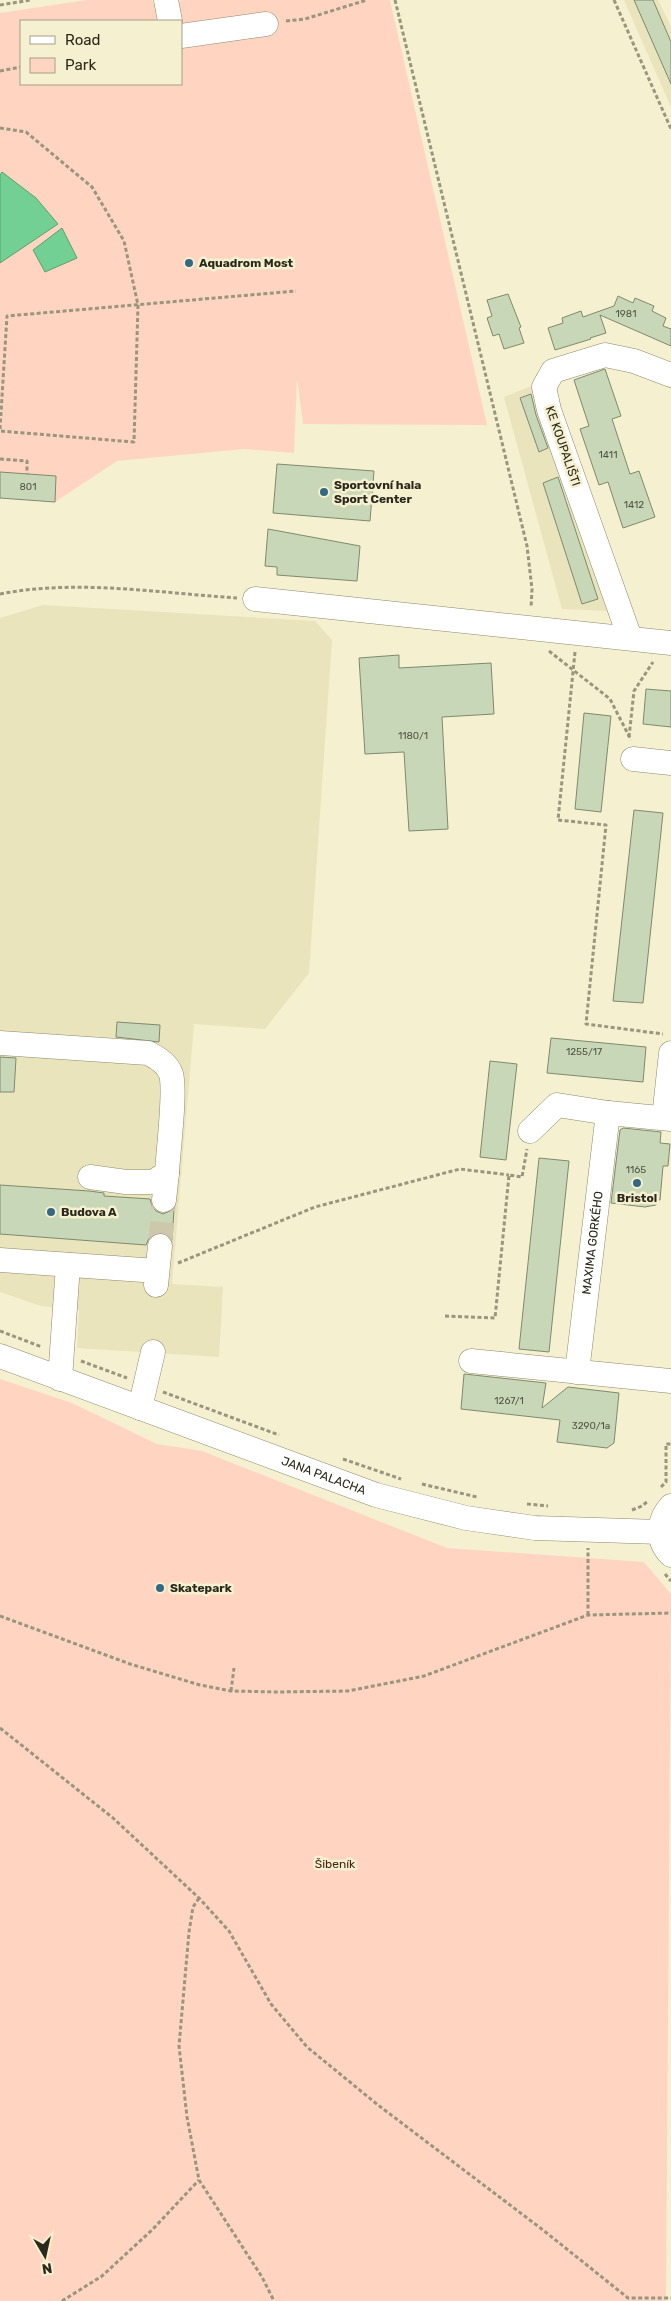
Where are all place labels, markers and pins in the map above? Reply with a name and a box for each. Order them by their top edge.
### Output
place label: Aquadrom Most [199,256,294,270]
marker: Aquadrom Most [183,257,195,269]
place label: Sportovní hala Sport Center [334,478,421,506]
marker: Sportovní hala Sport Center [318,486,330,498]
marker: Bristol [631,1177,643,1189]
place label: Bristol [617,1191,657,1205]
place label: Budova A [61,1205,117,1219]
marker: Budova A [45,1206,57,1218]
place label: Skatepark [170,1581,232,1595]
marker: Skatepark [154,1582,166,1594]

